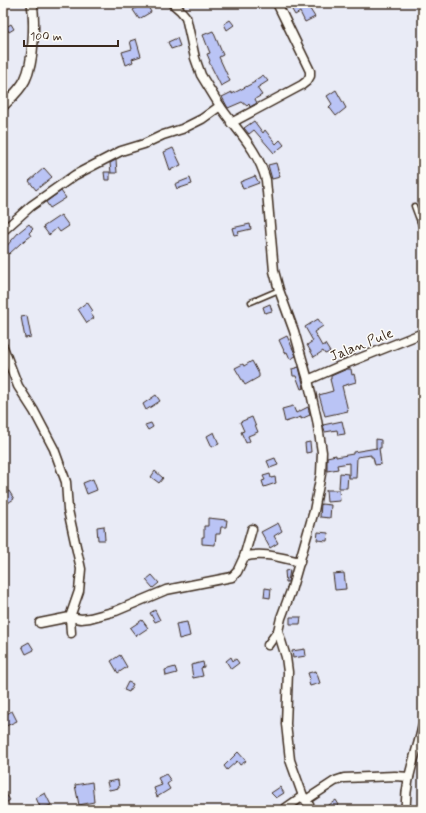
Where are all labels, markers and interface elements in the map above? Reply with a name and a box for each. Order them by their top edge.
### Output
scale bar [24,22,118,48]
text: 100 m [30,29,62,45]
street label: Jalan Pule [327,324,396,366]

